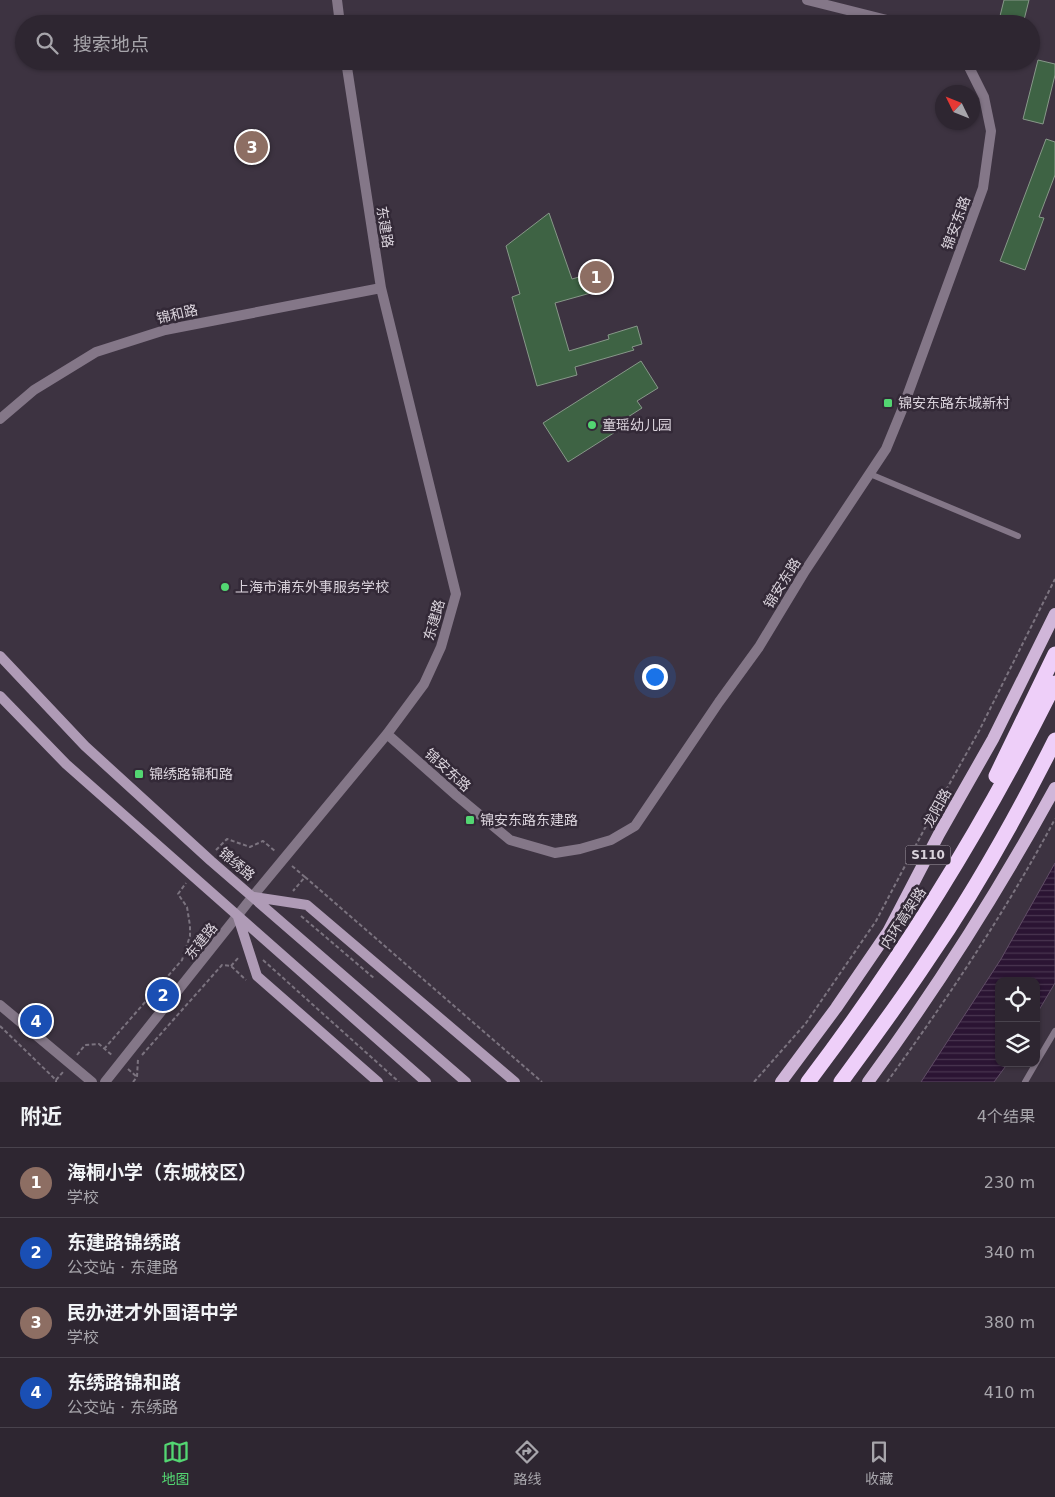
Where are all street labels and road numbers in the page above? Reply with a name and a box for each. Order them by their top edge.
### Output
street label: 锦安东路 [939,194,973,252]
street label: 东建路 [374,205,396,249]
street label: 锦和路 [155,301,199,327]
street label: 锦安东路 [760,555,804,611]
street label: 东建路 [421,598,447,642]
street label: 锦安东路 [422,745,474,795]
street label: 龙阳路 [920,786,954,830]
street label: 锦绣路 [216,844,258,884]
road number: S110 [906,846,950,864]
street label: 内环高架路 [877,884,929,952]
street label: 东建路 [182,920,220,962]

